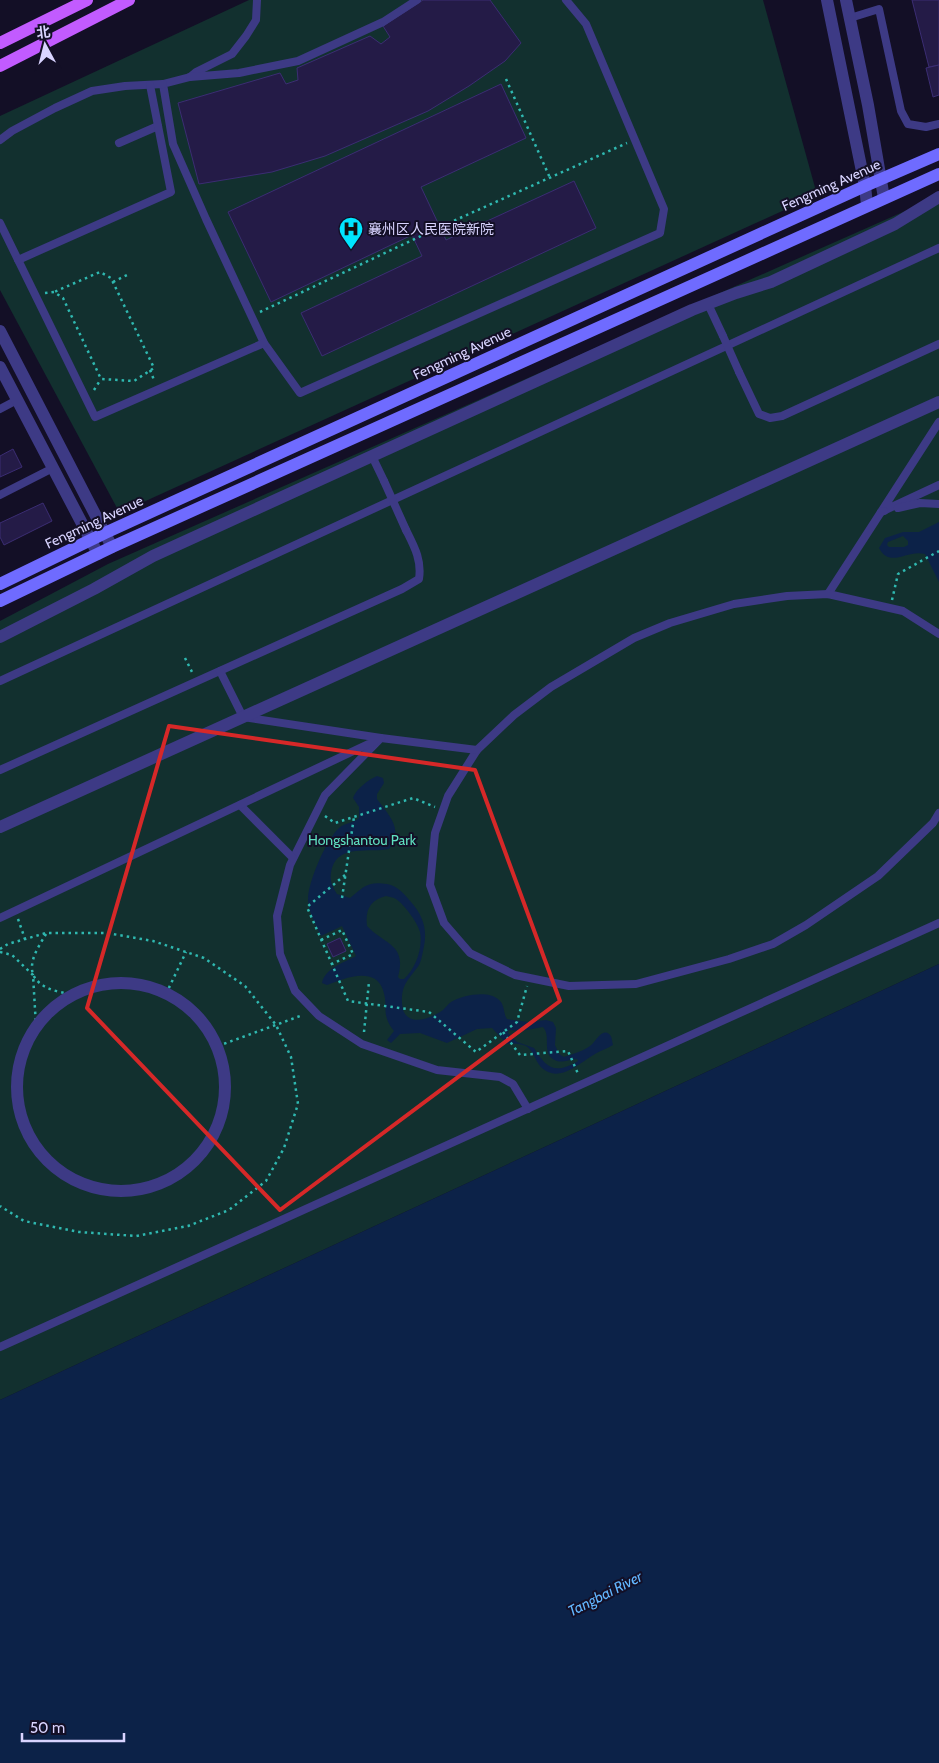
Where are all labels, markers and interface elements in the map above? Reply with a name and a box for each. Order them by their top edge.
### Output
north arrow [20,20,70,70]
text: 北 [35,22,51,42]
street label: Fengming Avenue [779,155,883,215]
hospital icon: 襄州区人民医院新院 [338,216,364,250]
place label: 襄州区人民医院新院 [368,220,494,238]
street label: Fengming Avenue [410,322,514,384]
street label: Fengming Avenue [42,491,146,553]
park label: Hongshantou Park [308,831,417,849]
water label: Tangbai River [565,1567,646,1620]
scale bar [22,1710,125,1742]
text: 50 m [30,1719,65,1737]

